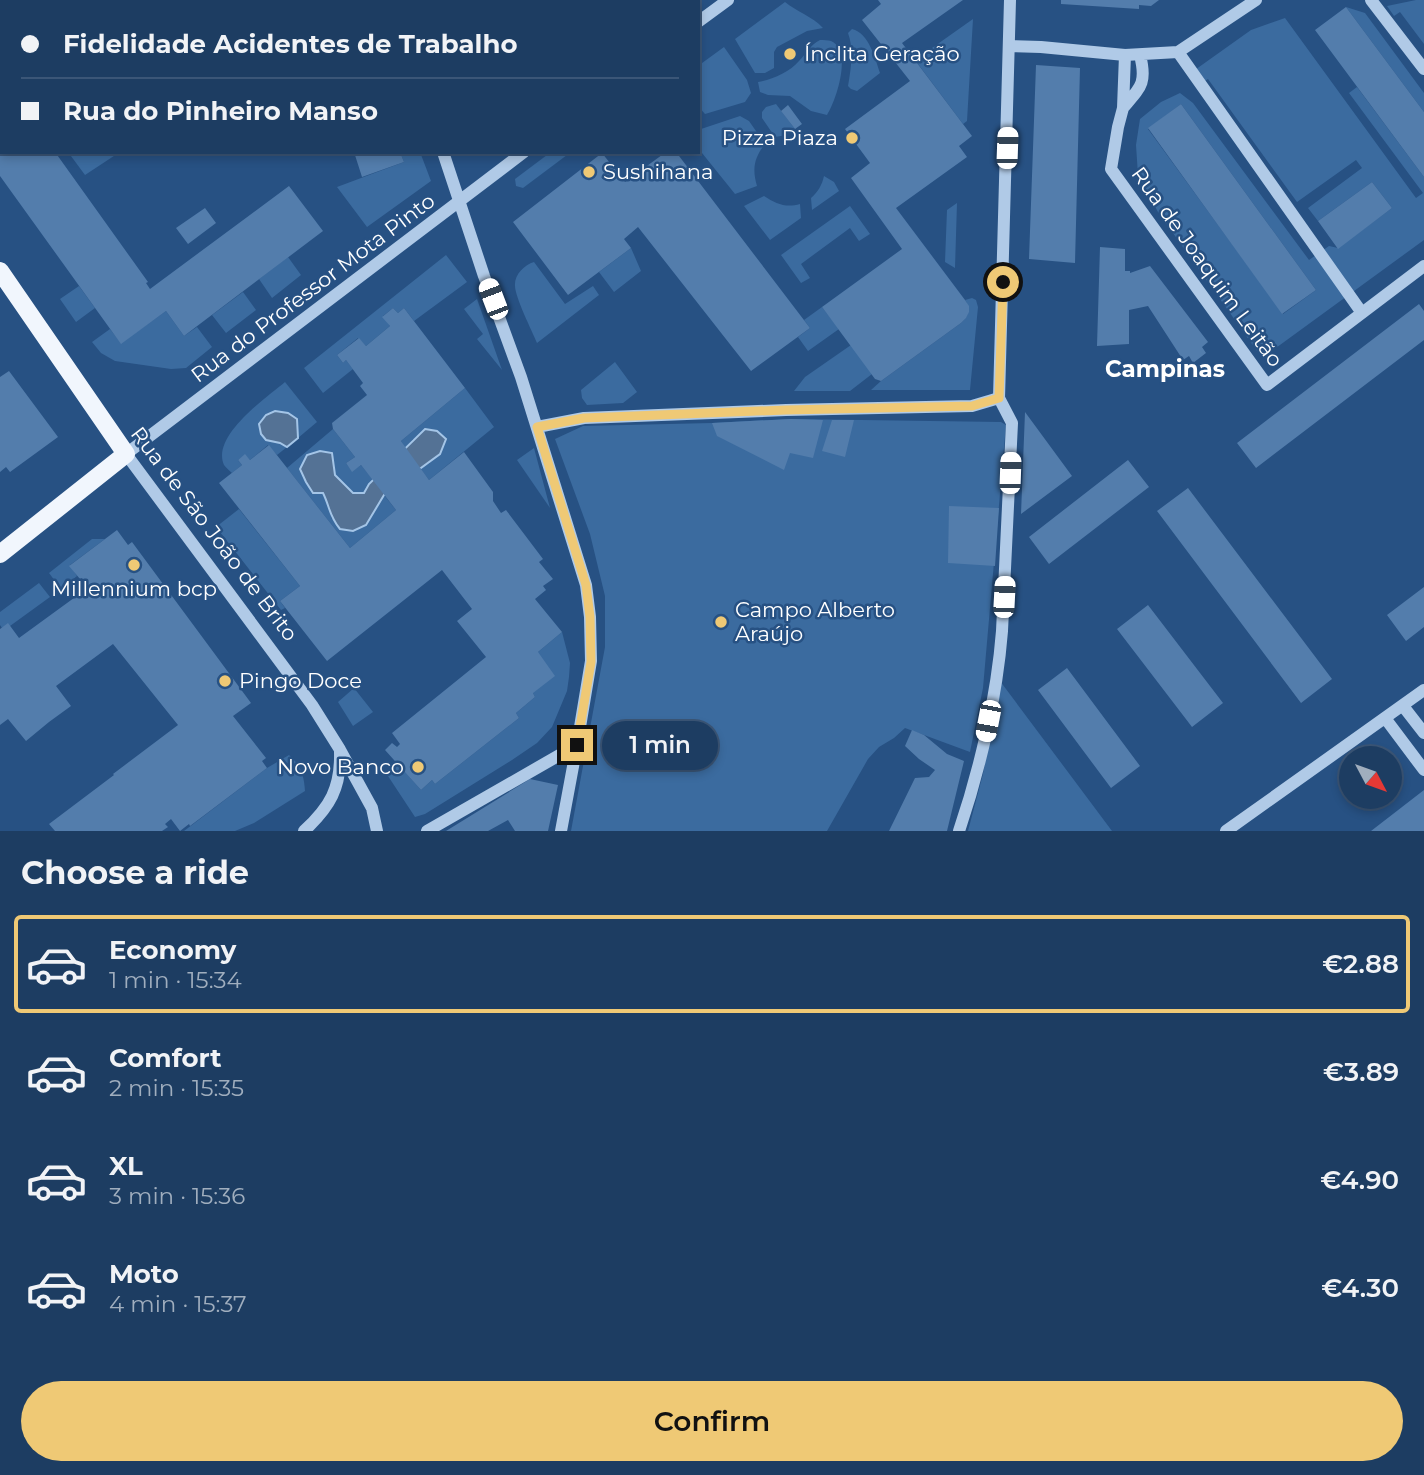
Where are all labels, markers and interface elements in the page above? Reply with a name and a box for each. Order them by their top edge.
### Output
text: Fidelidade Acidentes de Trabalho [63,28,518,60]
place label: Ínclita Geração [804,41,960,66]
marker: Ínclita Geração [782,46,798,62]
text: Rua do Pinheiro Manso [63,95,378,127]
place label: Pizza Piaza [722,125,838,150]
car [996,127,1019,169]
marker: Pizza Piaza [844,130,860,146]
place label: Sushihana [603,159,713,184]
street label: Rua de Joaquim Leitão [1126,162,1288,372]
marker: Sushihana [581,164,597,180]
street label: Rua do Professor Mota Pinto [186,188,439,387]
route start [987,266,1019,298]
car [476,276,511,322]
district label: Campinas [1105,355,1225,383]
street label: Rua de São João de Brito [126,422,303,646]
car [999,452,1022,494]
marker: Millennium bcp [126,557,142,573]
car [993,575,1016,619]
place label: Millennium bcp [51,576,217,601]
place label: Campo Alberto Araújo [735,597,895,646]
marker: Campo Alberto Araújo [713,614,729,630]
place label: Pingo Doce [239,668,362,693]
marker: Pingo Doce [217,673,233,689]
car [974,698,1003,744]
callout: 1 min [602,720,717,770]
route end [561,729,593,761]
text: 1 min [629,731,691,759]
north arrow [1339,746,1402,808]
map controls [1339,746,1402,809]
place label: Novo Banco [277,754,404,779]
marker: Novo Banco [410,759,426,775]
text: Choose a ride [21,853,249,892]
icon: car [25,933,88,996]
text: Economy [109,934,236,966]
text: €2.88 [1322,948,1399,980]
text: 1 min · 15:34 [109,966,242,994]
icon: car [25,1041,88,1104]
text: Comfort [109,1042,221,1074]
text: €3.89 [1323,1056,1399,1088]
text: 2 min · 15:35 [109,1074,244,1102]
icon: car [25,1149,88,1212]
text: XL [109,1150,143,1182]
text: €4.90 [1320,1164,1399,1196]
text: 3 min · 15:36 [109,1182,245,1210]
icon: car [25,1257,88,1320]
text: Moto [109,1258,179,1290]
text: €4.30 [1321,1272,1399,1304]
text: 4 min · 15:37 [109,1290,247,1318]
button: Confirm [21,1381,1403,1461]

